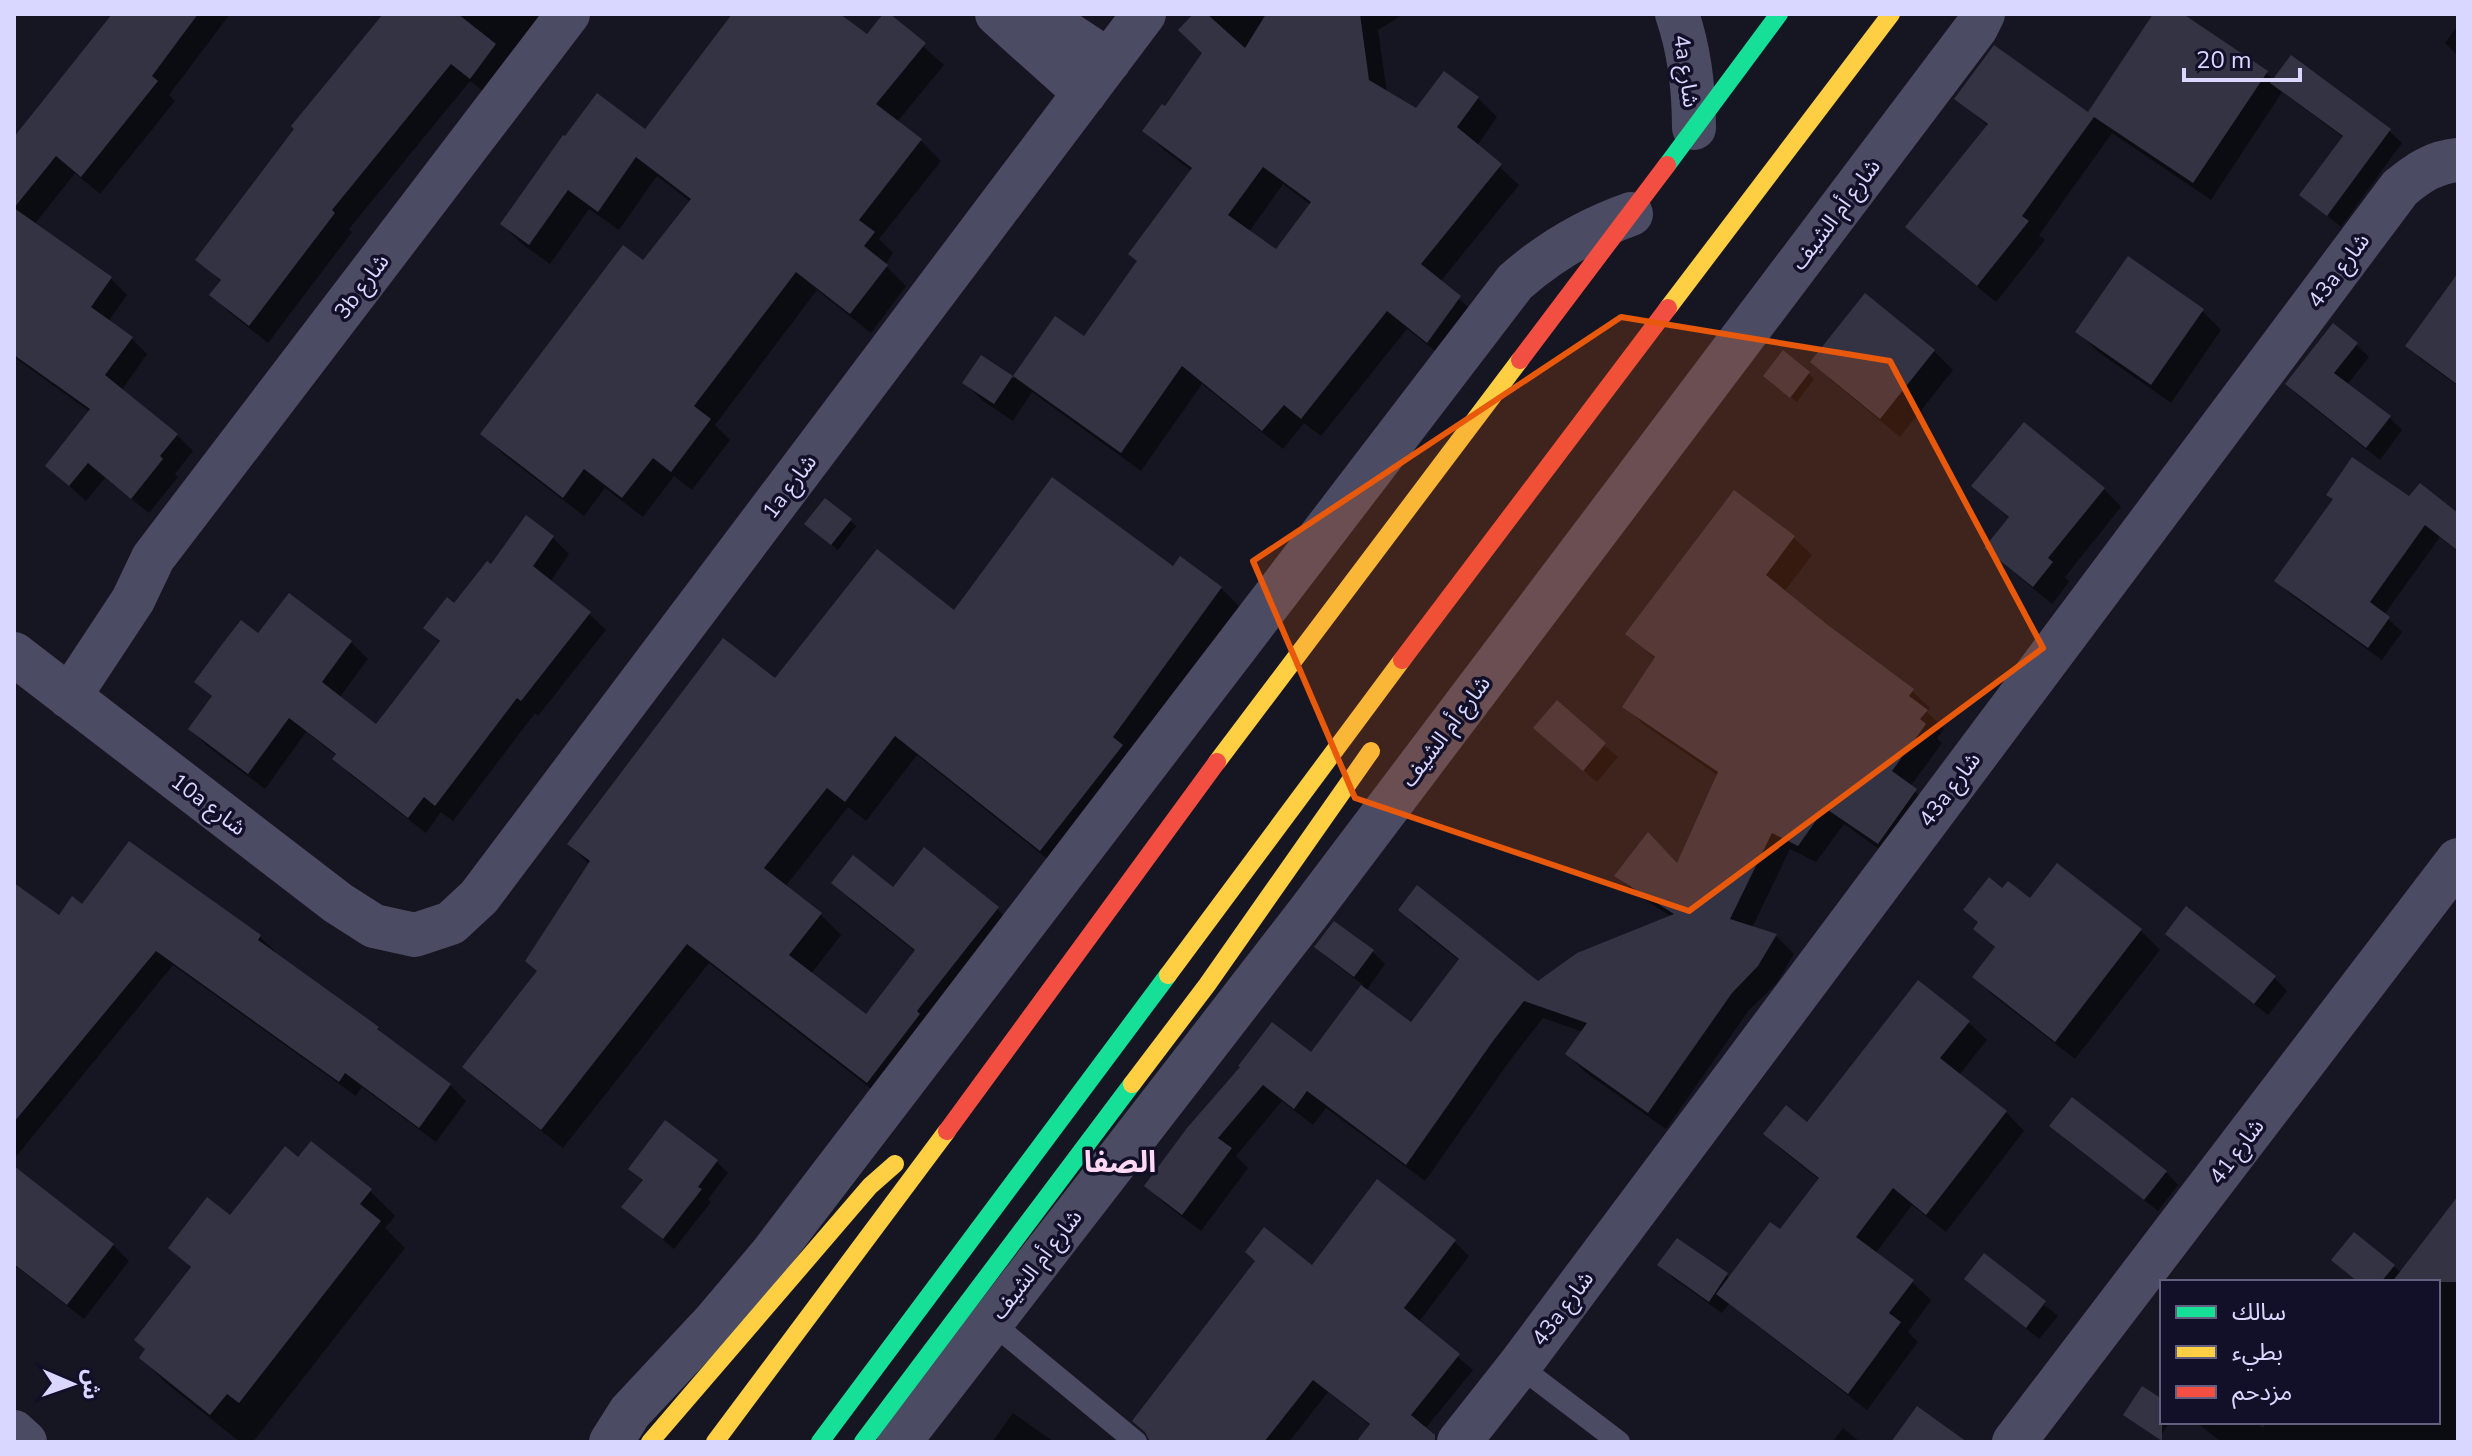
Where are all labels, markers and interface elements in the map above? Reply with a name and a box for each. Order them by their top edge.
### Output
scale bar [2184,32,2300,82]
street label: 4a شارع [1665,33,1706,110]
text: 20 m [2196,44,2252,76]
street label: شارع أم الشيف [1784,153,1888,277]
street label: 43a شارع [2301,227,2378,315]
street label: 3b شارع [327,248,397,326]
street label: 1a شارع [756,448,825,526]
street label: شارع أم الشيف [1394,670,1498,794]
street label: 43a شارع [1912,746,1989,834]
street label: 10a شارع [164,767,252,844]
street label: شارع 41 [2202,1113,2272,1191]
district label: الصفا [1084,1142,1156,1183]
street label: شارع أم الشيف [984,1203,1090,1326]
street label: 43a شارع [1525,1265,1602,1353]
legend [2160,1280,2440,1424]
text: سالك [2232,1296,2286,1328]
text: بطيء [2232,1336,2283,1371]
north arrow [32,1344,112,1424]
text: ش [75,1369,107,1400]
text: مزدحم [2232,1376,2292,1409]

